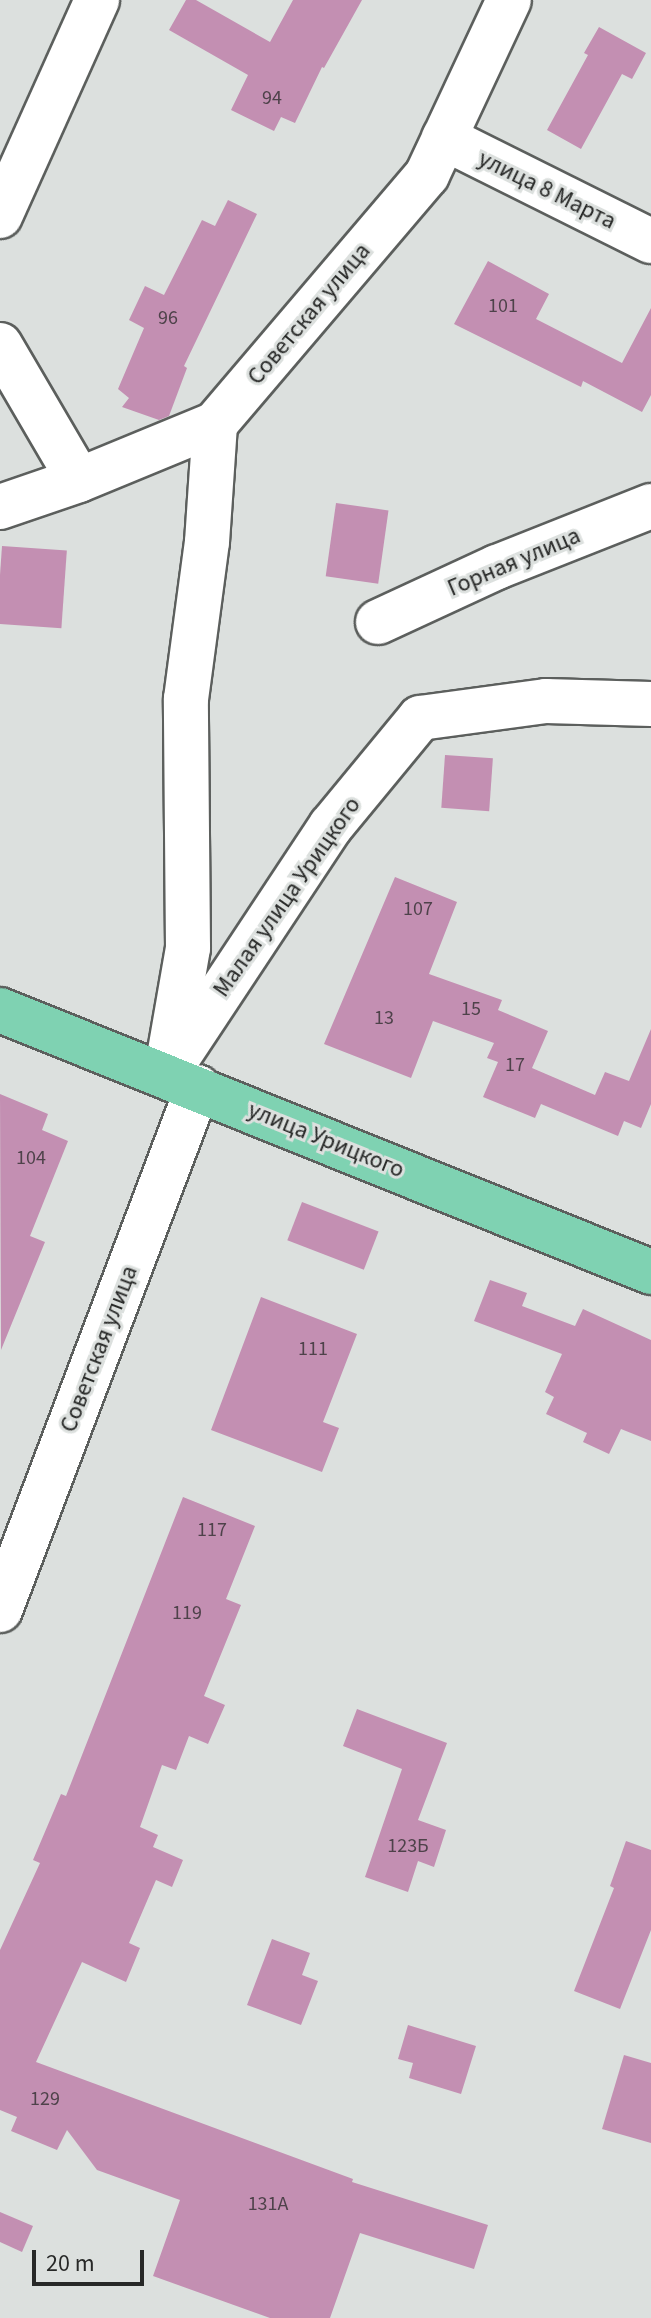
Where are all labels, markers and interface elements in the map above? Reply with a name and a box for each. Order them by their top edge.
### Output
house number: 94 [262,86,282,110]
street label: улица 8 Марта [473,144,621,236]
street label: Советская улица [241,237,377,391]
house number: 101 [488,294,518,318]
house number: 96 [158,306,178,330]
street label: Горная улица [443,521,585,603]
street label: Малая улица Урицкого [207,791,367,1003]
house number: 107 [403,897,433,921]
house number: 15 [461,997,481,1021]
house number: 13 [374,1006,394,1030]
house number: 17 [505,1053,525,1077]
street label: улица Урицкого [244,1096,408,1184]
house number: 104 [16,1146,46,1170]
street label: Советская улица [54,1262,144,1436]
house number: 111 [298,1337,328,1361]
house number: 117 [197,1518,227,1542]
house number: 119 [172,1601,202,1625]
house number: 123Б [387,1834,429,1858]
house number: 129 [30,2087,60,2111]
house number: 131А [248,2192,288,2216]
scale bar [36,2234,148,2284]
text: 20 m [46,2246,95,2281]

